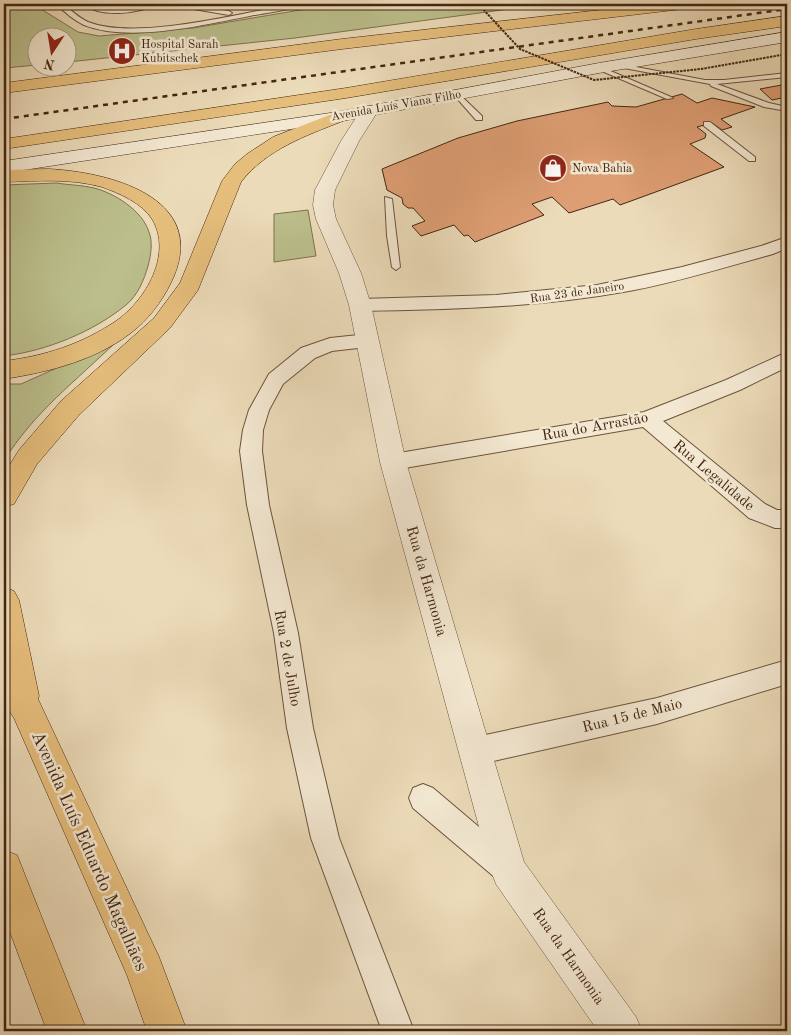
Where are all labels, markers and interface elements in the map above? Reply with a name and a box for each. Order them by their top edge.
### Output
north arrow [28,28,78,78]
hospital icon: Hospital Sarah Kubitschek [107,36,137,66]
place label: Hospital Sarah Kubitschek [141,39,219,65]
text: N [43,56,56,72]
street label: Avenida Luís Viana Filho [330,89,462,123]
shop icon: Nova Bahia [538,153,568,183]
place label: Nova Bahia [572,163,632,175]
street label: Rua 23 de Janeiro [529,280,625,306]
street label: Rua do Arrastão [541,411,650,444]
street label: Rua Legalidade [670,438,757,514]
street label: Rua da Harmonia [403,525,449,639]
street label: Rua 2 de Julho [271,609,302,708]
street label: Rua 15 de Maio [581,697,684,736]
street label: Avenida Luís Eduardo Magalhães [28,729,150,974]
street label: Rua da Harmonia [529,906,607,1008]

